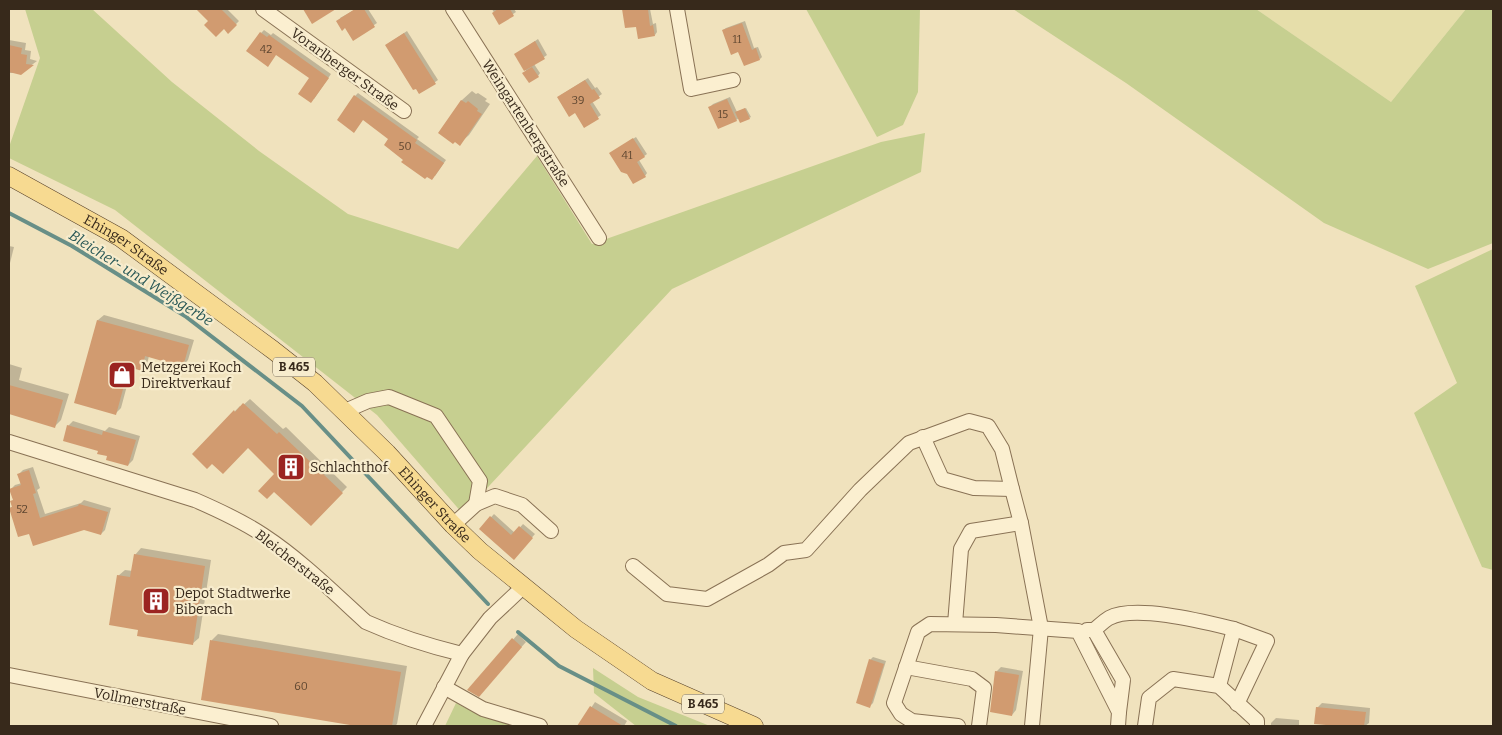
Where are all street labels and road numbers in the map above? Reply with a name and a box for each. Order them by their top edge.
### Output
street label: Vorarlberger Straße [287,25,402,114]
street label: Weingartenbergstraße [478,57,573,190]
street label: Ehinger Straße [81,211,172,279]
road number: B 465 [273,358,315,377]
street label: Ehinger Straße [395,463,474,547]
street label: Bleicherstraße [252,526,338,599]
street label: Vollmerstraße [92,684,187,719]
road number: B 465 [682,694,724,714]

